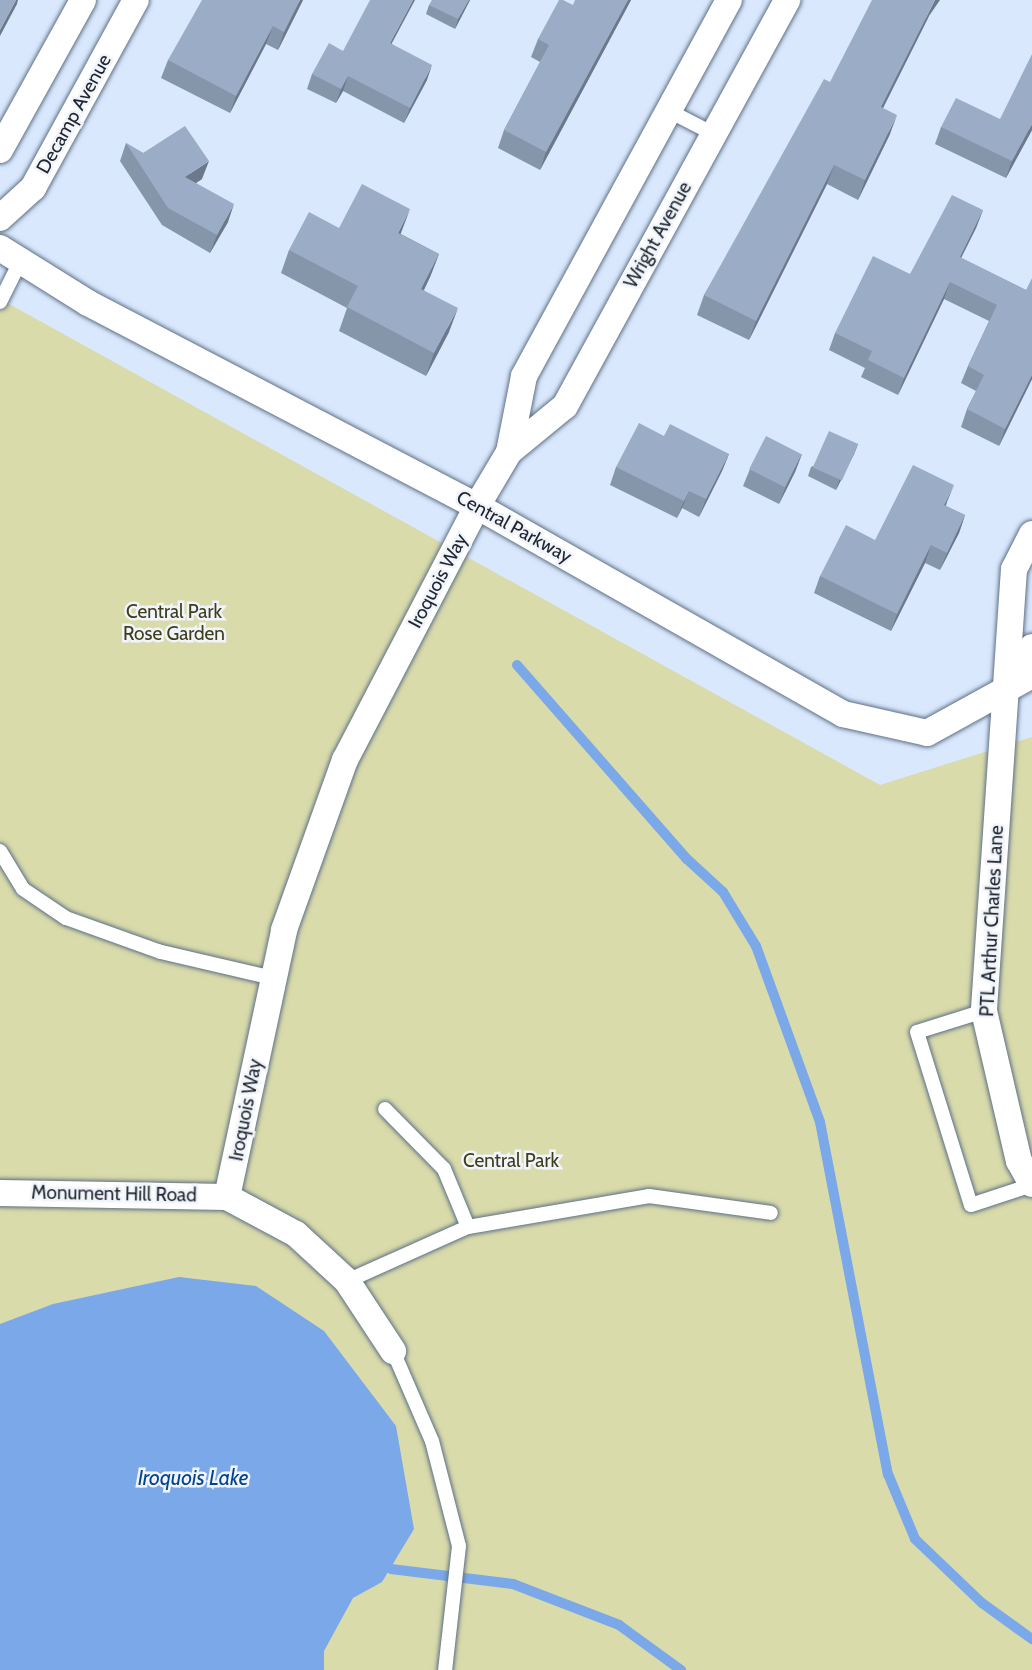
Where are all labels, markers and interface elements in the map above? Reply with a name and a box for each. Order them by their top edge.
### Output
street label: Decamp Avenue [32,50,116,178]
street label: Wright Avenue [619,178,697,292]
street label: Central Parkway [452,486,576,568]
street label: Iroquois Way [404,530,472,632]
park label: Central Park Rose Garden [123,601,225,645]
street label: PTL Arthur Charles Lane [976,825,1008,1017]
street label: Iroquois Way [225,1057,267,1163]
park label: Central Park [463,1150,559,1172]
street label: Monument Hill Road [31,1181,197,1207]
water label: Iroquois Lake [138,1465,248,1491]

